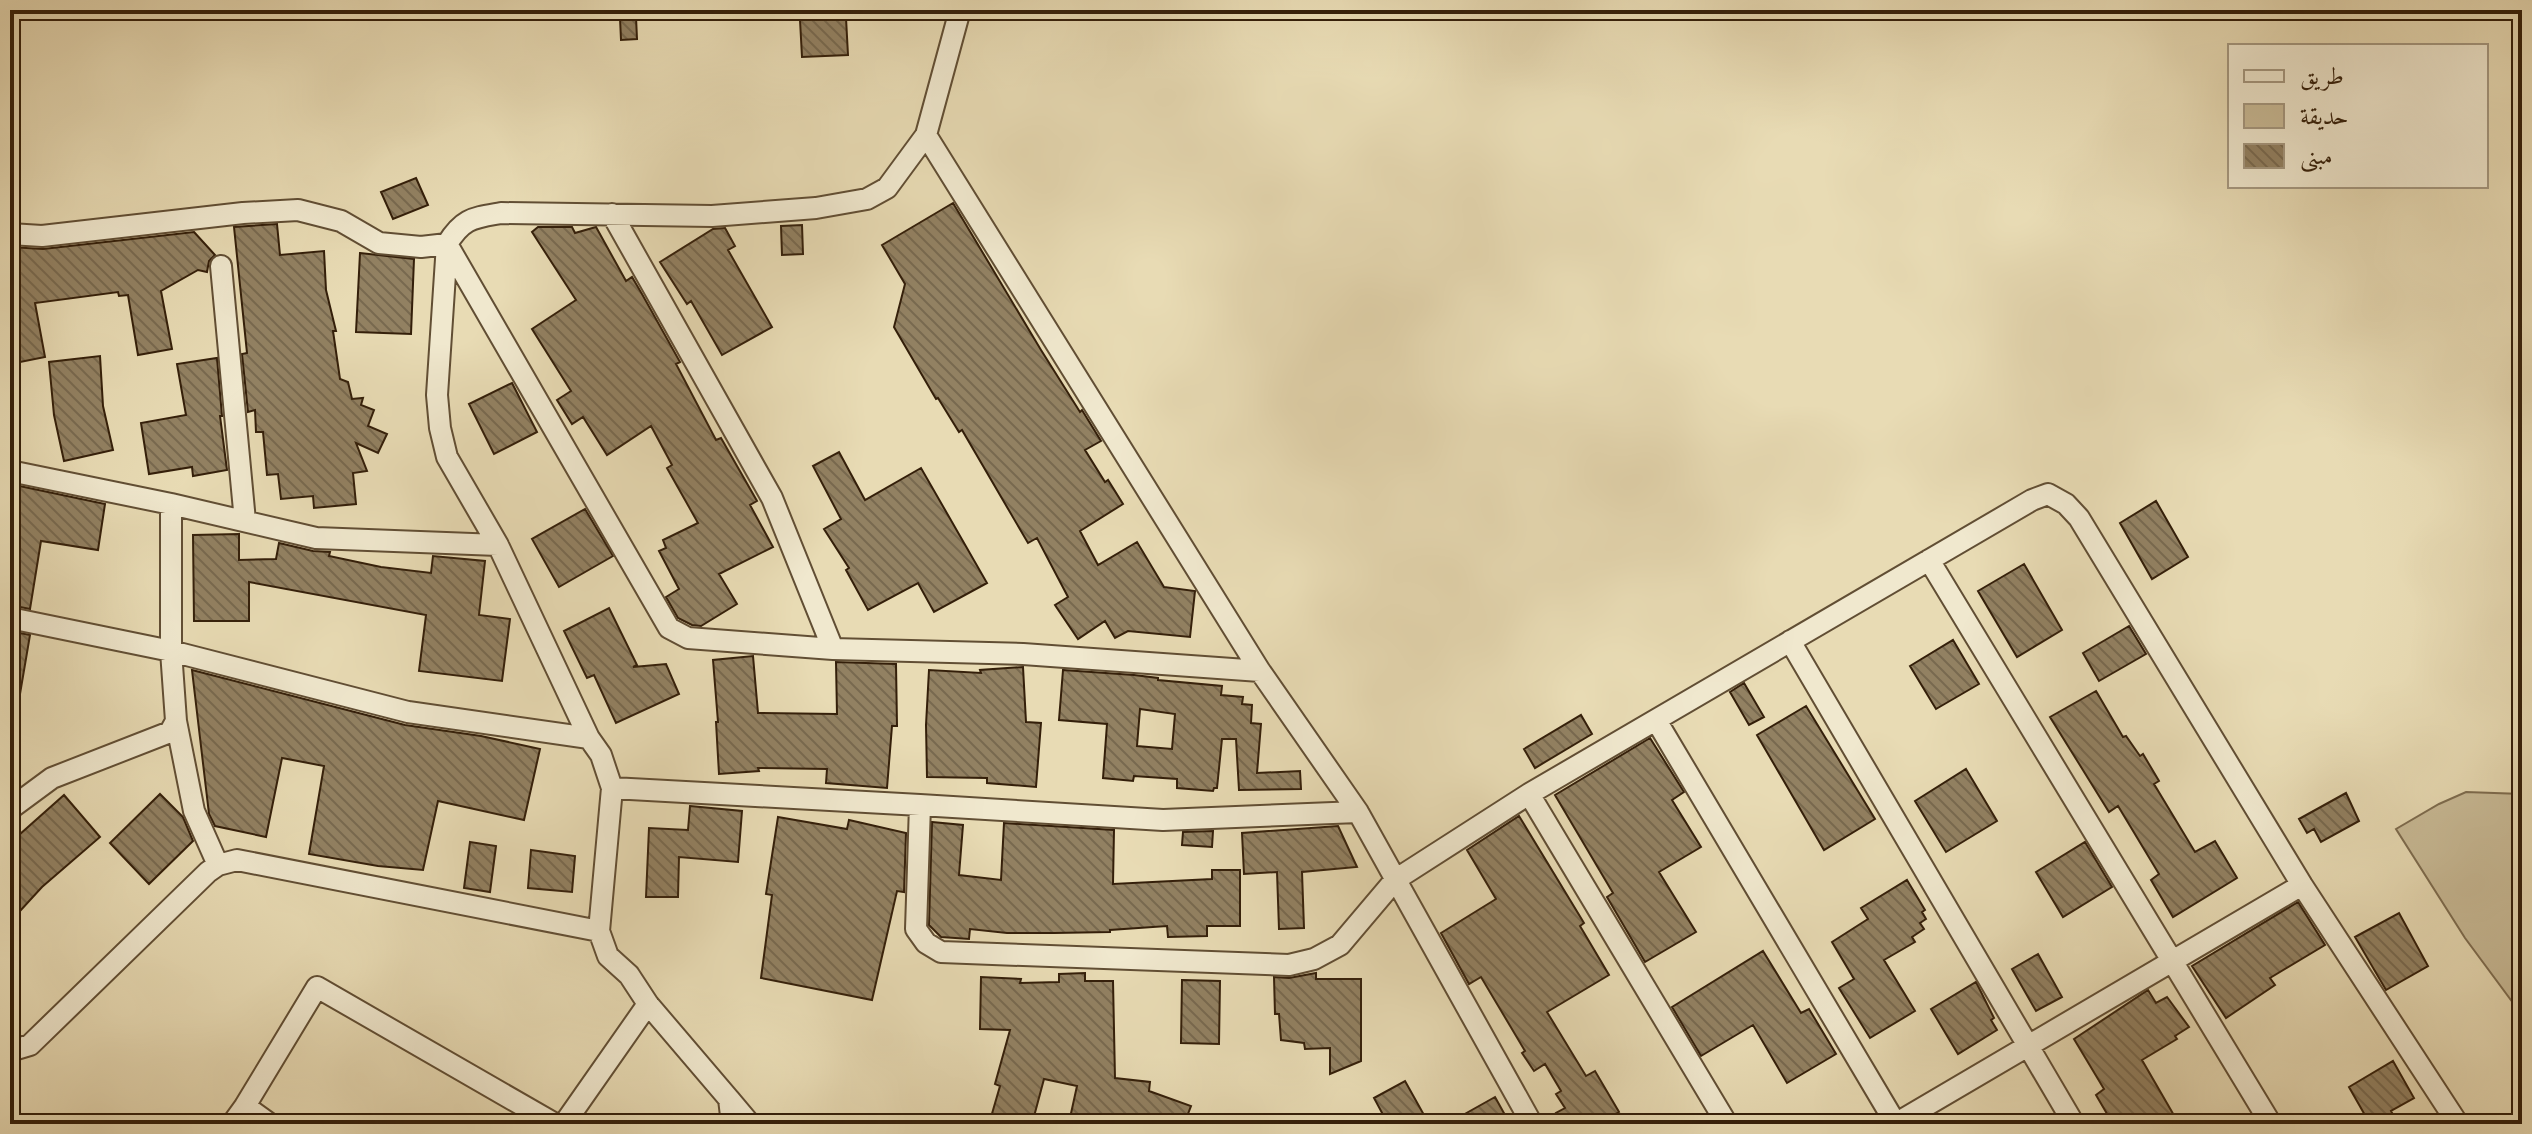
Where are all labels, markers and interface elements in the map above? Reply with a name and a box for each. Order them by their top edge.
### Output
legend [2228,44,2488,188]
text: طريق [2300,61,2344,95]
text: حديقة [2300,101,2349,135]
text: مبنى [2300,141,2333,175]

